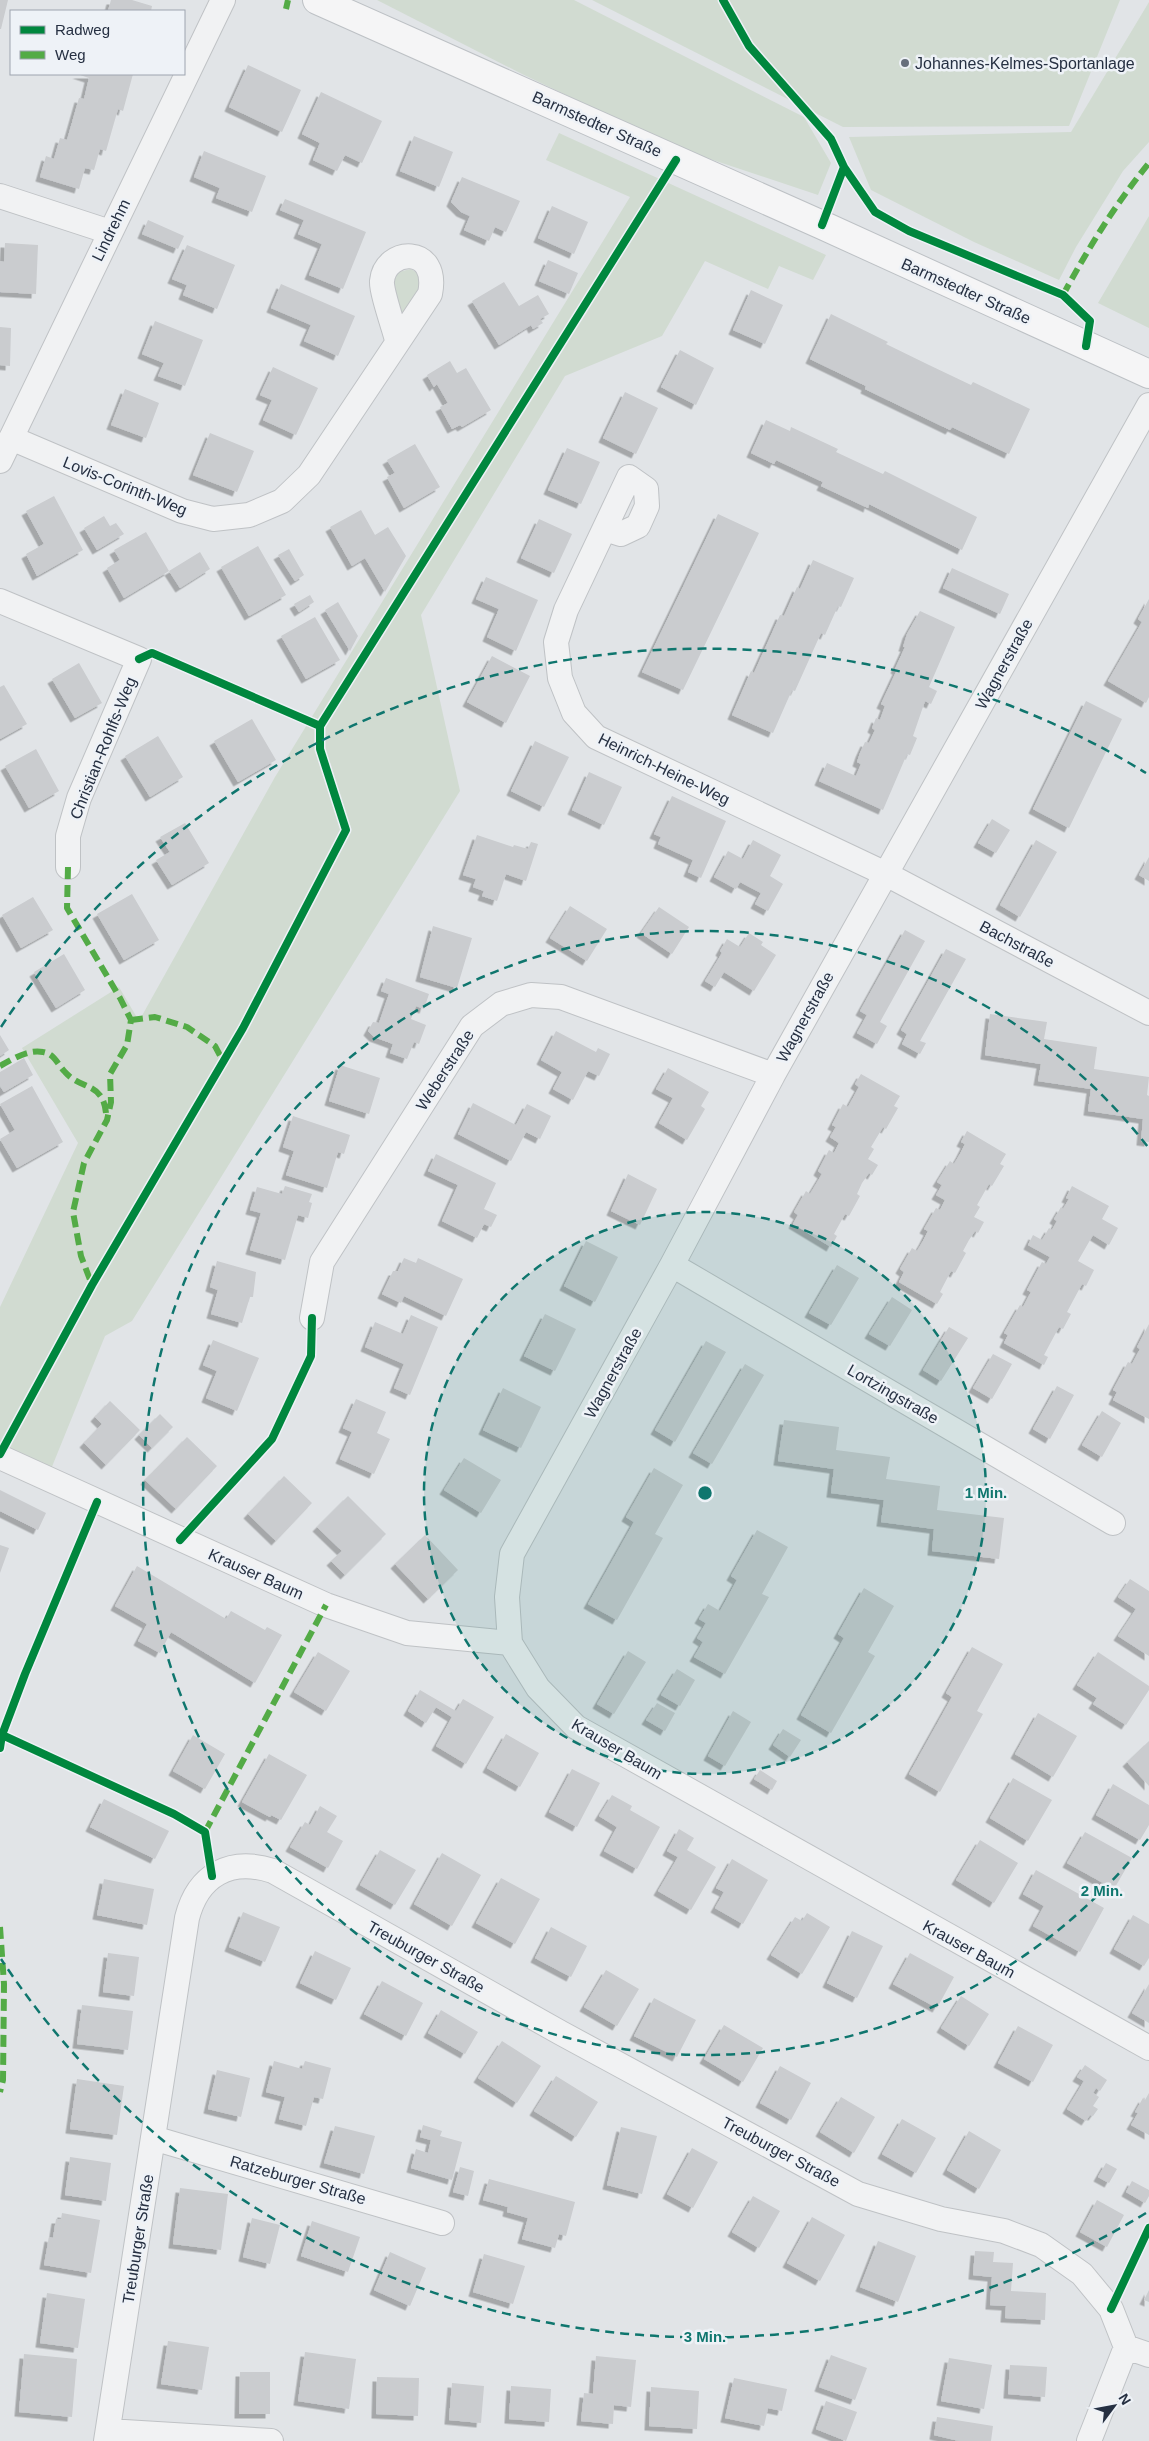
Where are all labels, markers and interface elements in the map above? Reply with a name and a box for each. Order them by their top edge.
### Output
legend [10,10,185,75]
text: Radweg [55,21,110,38]
text: Weg [55,46,86,63]
place label: Johannes-Kelmes-Sportanlage [915,55,1135,72]
marker: Johannes-Kelmes-Sportanlage [899,57,911,69]
street label: Barmstedter Straße [530,88,664,160]
street label: Lindrehm [89,196,133,264]
street label: Barmstedter Straße [899,255,1033,327]
street label: Lovis-Corinth-Weg [61,453,189,519]
street label: Wagnerstraße [972,616,1036,712]
street label: Christian-Rohlfs-Weg [67,674,139,822]
street label: Heinrich-Heine-Weg [596,730,732,808]
street label: Bachstraße [977,917,1057,971]
street label: Wagnerstraße [773,969,837,1065]
street label: Weberstraße [413,1027,477,1113]
street label: Wagnerstraße [581,1325,645,1421]
street label: Lortzingstraße [844,1361,942,1427]
centre of rings [696,1484,714,1502]
text: 1 Min. [965,1484,1007,1501]
street label: Krauser Baum [206,1545,306,1603]
street label: Krauser Baum [569,1715,665,1783]
text: 2 Min. [1081,1882,1123,1899]
street label: Krauser Baum [920,1917,1018,1981]
street label: Treuburger Straße [365,1918,488,1996]
street label: Treuburger Straße [719,2114,843,2190]
street label: Ratzeburger Straße [228,2152,368,2208]
street label: Treuburger Straße [119,2173,157,2305]
text: 3 Min. [684,2328,726,2345]
north arrow [1089,2381,1139,2431]
text: N [1116,2391,1134,2408]

